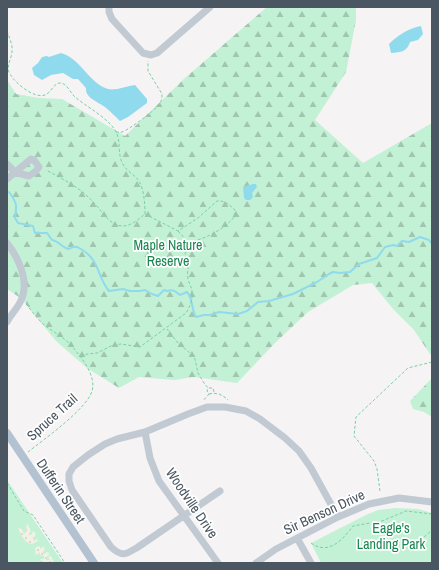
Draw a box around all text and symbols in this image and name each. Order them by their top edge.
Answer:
park label: Maple Nature Reserve [134,236,202,270]
street label: Spruce Trail [23,390,81,444]
street label: Dufferin Street [33,455,89,527]
street label: Woodville Drive [162,464,222,542]
street label: Sir Benson Drive [281,485,367,539]
park label: Eagle's Landing Park [357,519,425,553]

